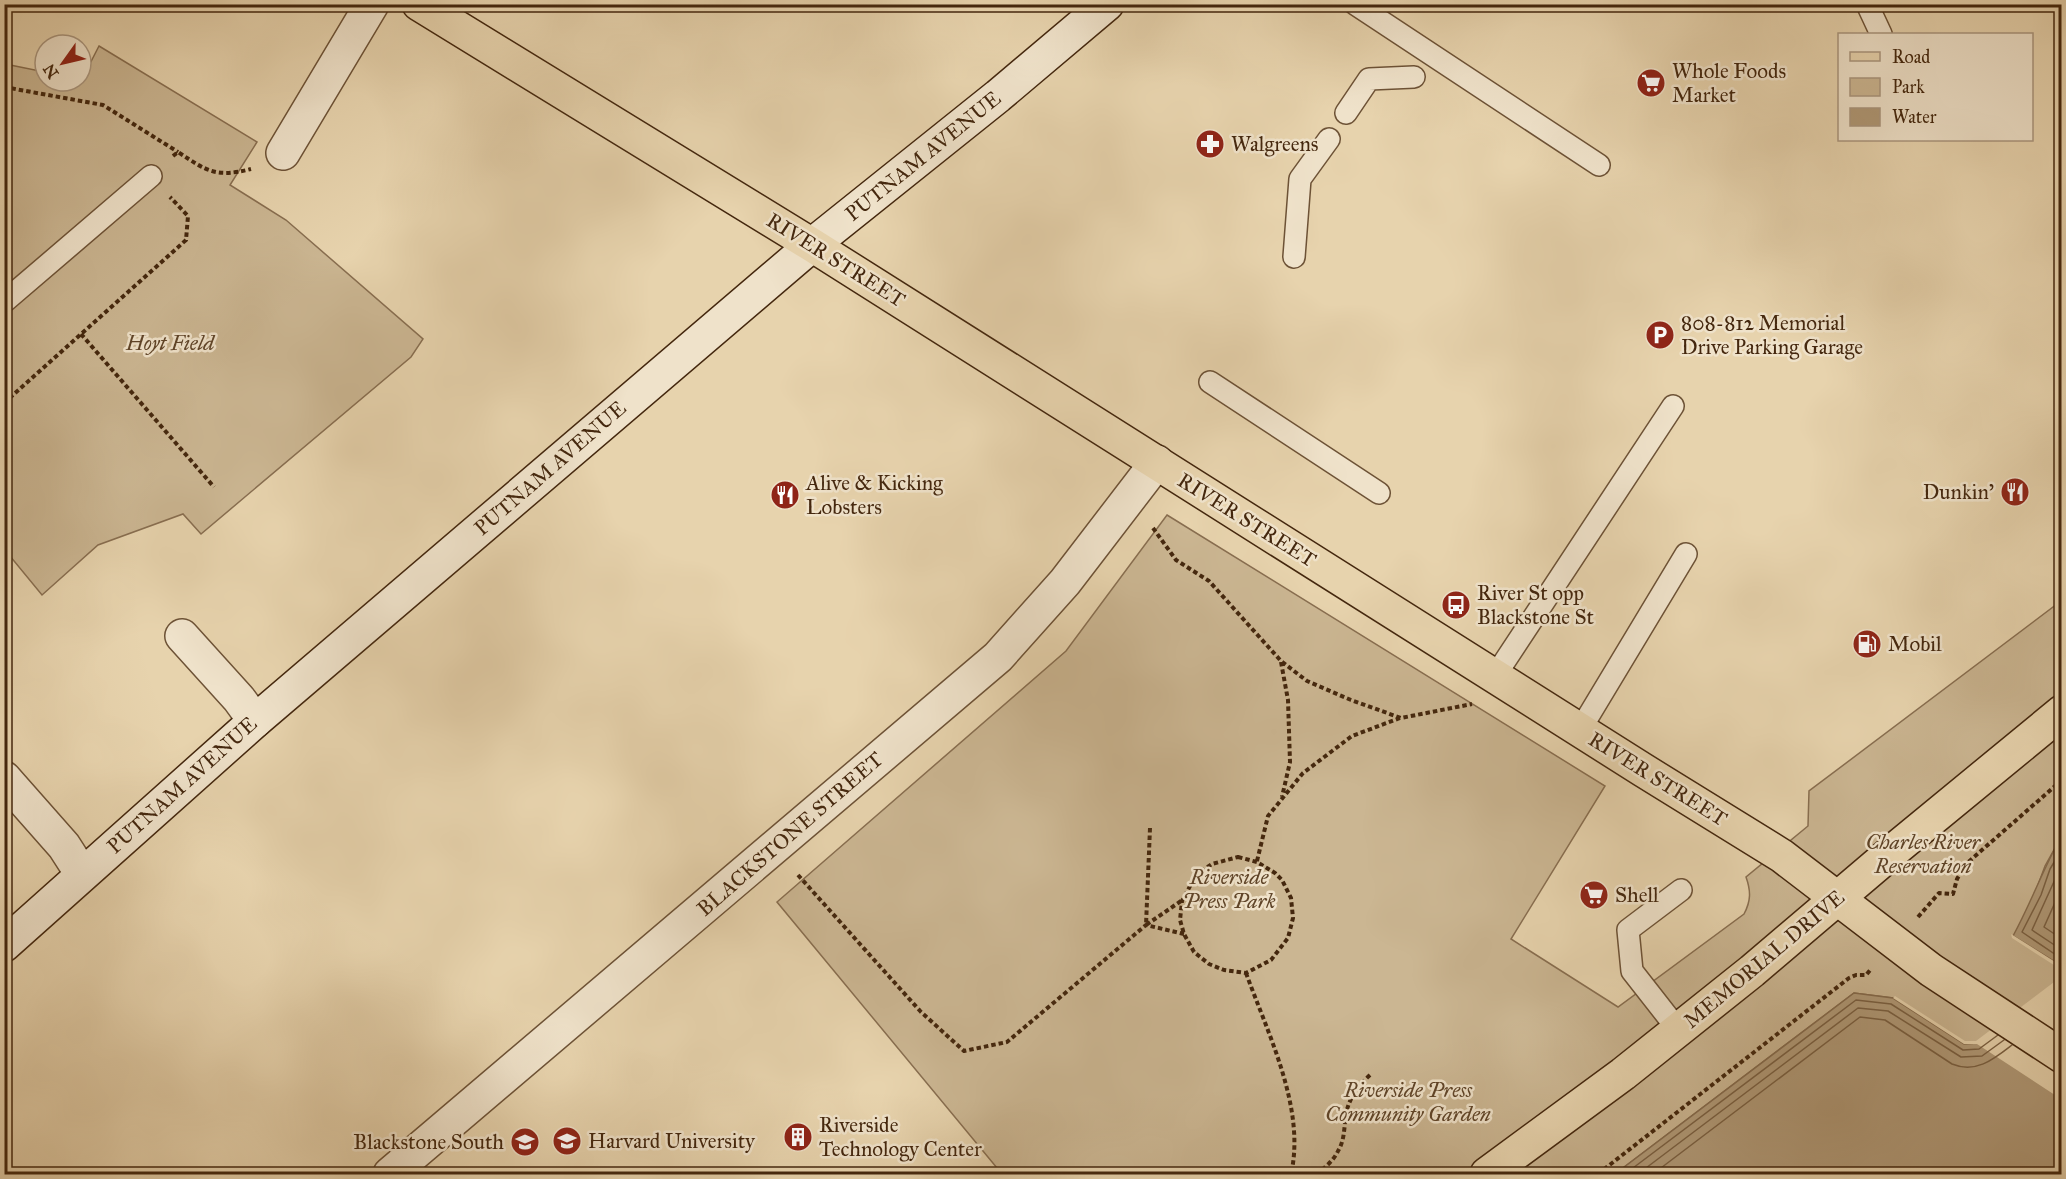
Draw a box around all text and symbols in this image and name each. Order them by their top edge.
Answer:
north arrow [33,33,93,93]
legend [1838,33,2033,141]
text: Road [1892,46,1930,68]
place label: Whole Foods Market [1672,58,1786,108]
text: N [39,60,63,82]
supermarket icon: Whole Foods Market [1635,67,1667,99]
text: Park [1892,76,1925,98]
street label: PUTNAM AVENUE [840,85,1006,227]
text: Water [1892,106,1937,128]
pharmacy icon: Walgreens [1194,128,1226,160]
place label: Walgreens [1231,131,1319,157]
street label: RIVER STREET [762,207,910,313]
place label: 808-812 Memorial Drive Parking Garage [1681,310,1863,360]
parking icon: 808-812 Memorial Drive Parking Garage [1644,319,1676,351]
park label: Hoyt Field [125,330,216,356]
street label: PUTNAM AVENUE [469,395,631,541]
street label: RIVER STREET [1173,467,1321,573]
place label: Alive & Kicking Lobsters [805,470,943,520]
restaurant icon: Dunkin' [1999,476,2031,508]
restaurant icon: Alive & Kicking Lobsters [769,479,801,511]
place label: Dunkin' [1923,479,1994,505]
place label: River St opp Blackstone St [1477,580,1595,630]
bus stop icon: River St opp Blackstone St [1440,589,1472,621]
fuel station icon: Mobil [1851,628,1883,660]
place label: Mobil [1888,631,1942,657]
street label: PUTNAM AVENUE [102,711,262,859]
street label: RIVER STREET [1584,726,1732,832]
street label: BLACKSTONE STREET [692,746,888,922]
park label: Charles River Reservation [1866,829,1982,879]
park label: Riverside Press Park [1183,864,1276,914]
supermarket icon: Shell [1578,879,1610,911]
place label: Shell [1615,882,1659,908]
street label: MEMORIAL DRIVE [1678,884,1850,1034]
park label: Riverside Press Community Garden [1325,1077,1491,1127]
place label: Riverside Technology Center [819,1112,982,1162]
building icon: Riverside Technology Center [782,1121,814,1153]
school or university icon: Harvard University [551,1125,583,1157]
school or university icon: Blackstone South [509,1126,541,1158]
place label: Harvard University [588,1128,756,1154]
place label: Blackstone South [353,1129,504,1155]

